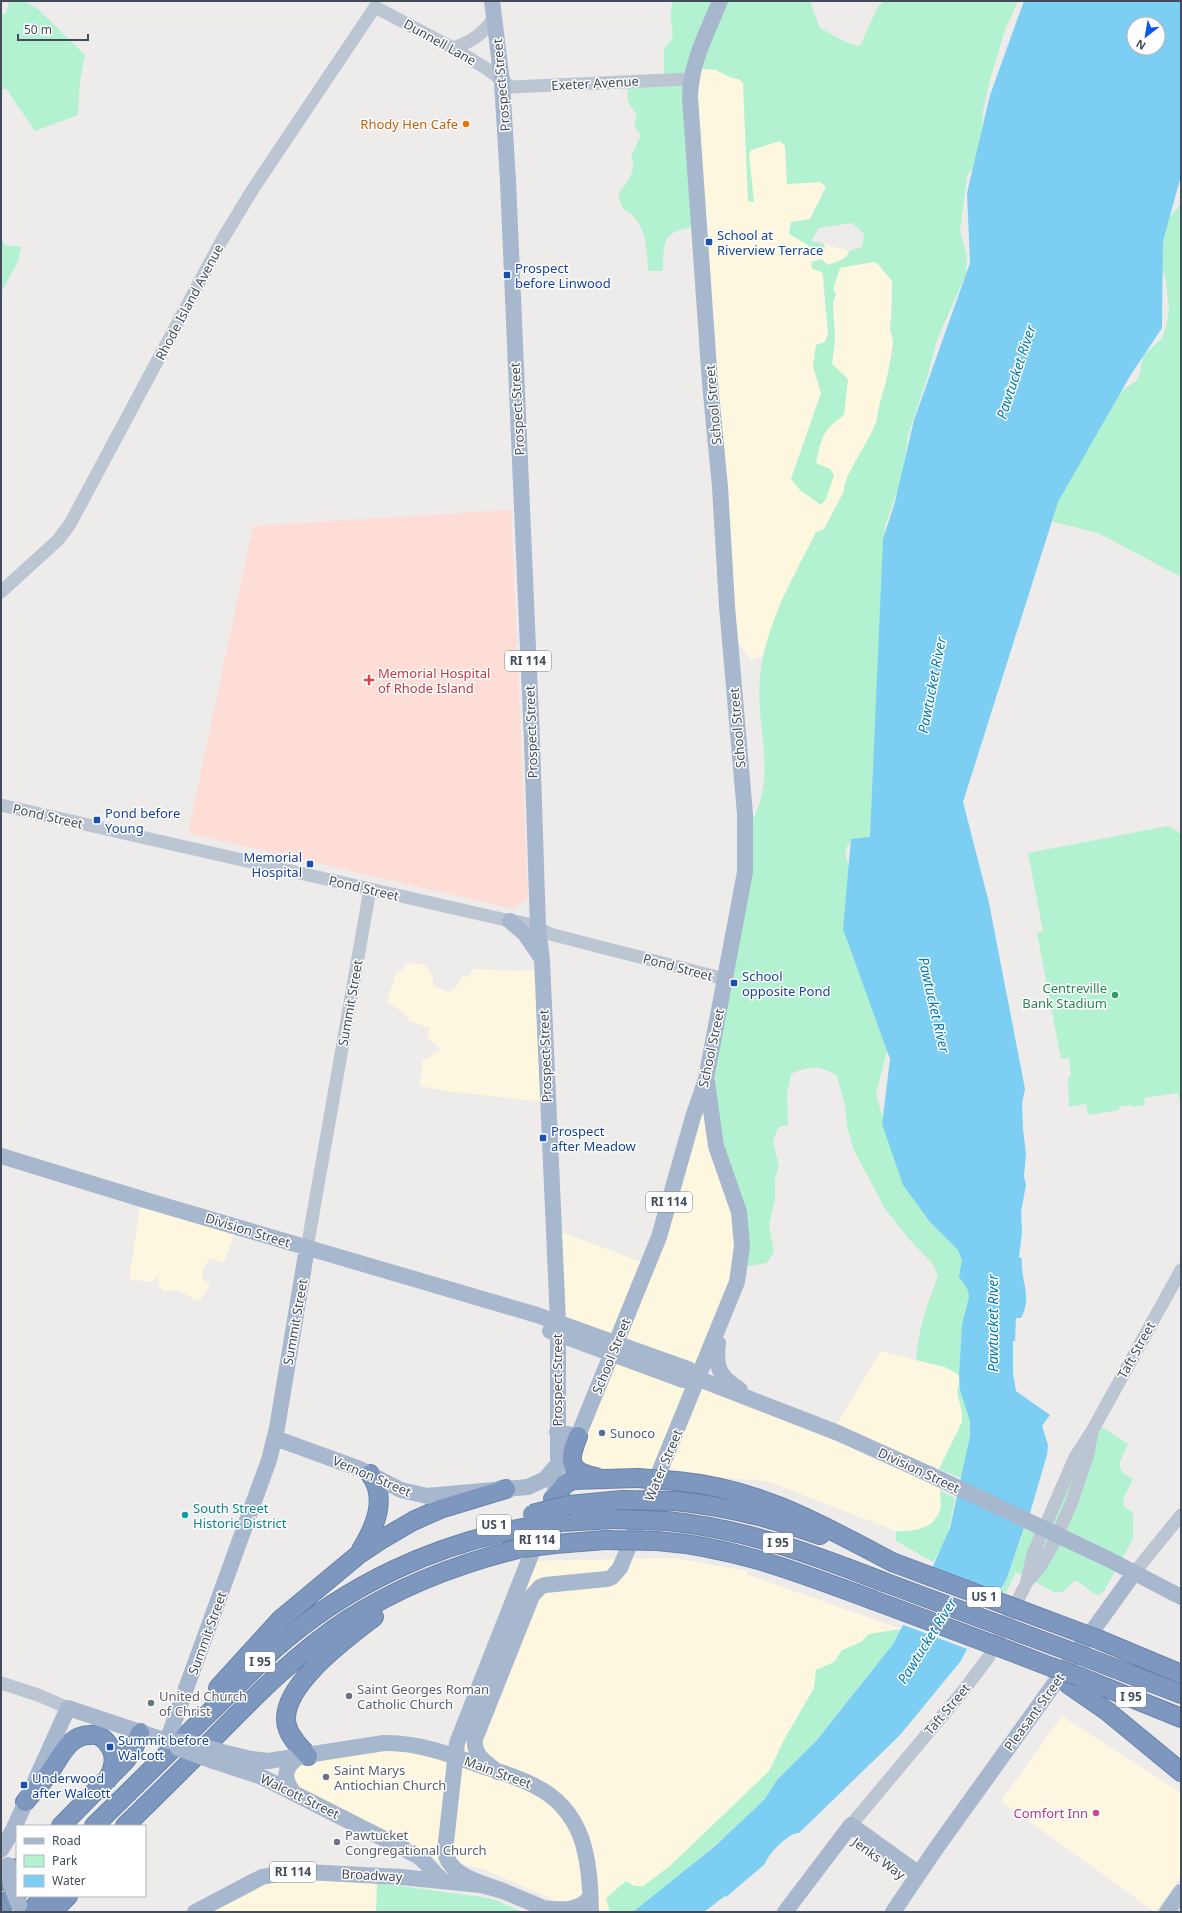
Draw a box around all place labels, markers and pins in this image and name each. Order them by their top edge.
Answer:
place label: Rhody Hen Cafe [360,115,458,133]
marker: Rhody Hen Cafe [461,119,471,129]
place label: School at Riverview Terrace [717,226,823,259]
marker: School at Riverview Terrace [704,237,714,247]
place label: Prospect before Linwood [515,259,611,292]
marker: Prospect before Linwood [502,270,512,280]
place label: Memorial Hospital of Rhode Island [378,664,490,697]
marker: Memorial Hospital of Rhode Island [363,674,375,686]
place label: Pond before Young [105,804,180,837]
marker: Pond before Young [92,815,102,825]
place label: Memorial Hospital [243,848,302,881]
marker: Memorial Hospital [305,859,315,869]
place label: School opposite Pond [742,967,830,1000]
marker: School opposite Pond [729,978,739,988]
place label: Centreville Bank Stadium [1022,979,1107,1012]
marker: Centreville Bank Stadium [1110,990,1120,1000]
place label: Prospect after Meadow [551,1122,637,1155]
marker: Prospect after Meadow [538,1133,548,1143]
place label: Sunoco [610,1424,655,1442]
marker: Sunoco [597,1428,607,1438]
place label: South Street Historic District [193,1499,287,1532]
marker: South Street Historic District [180,1510,190,1520]
place label: Saint Georges Roman Catholic Church [357,1680,489,1713]
place label: United Church of Christ [159,1687,247,1720]
marker: Saint Georges Roman Catholic Church [344,1691,354,1701]
marker: United Church of Christ [146,1698,156,1708]
place label: Summit before Walcott [118,1731,209,1764]
marker: Summit before Walcott [105,1742,115,1752]
place label: Saint Marys Antiochian Church [334,1761,446,1794]
place label: Underwood after Walcott [32,1769,111,1802]
marker: Saint Marys Antiochian Church [321,1772,331,1782]
marker: Underwood after Walcott [19,1780,29,1790]
place label: Comfort Inn [1014,1804,1088,1822]
marker: Comfort Inn [1091,1808,1101,1818]
place label: Pawtucket Congregational Church [345,1826,486,1859]
marker: Pawtucket Congregational Church [332,1837,342,1847]

